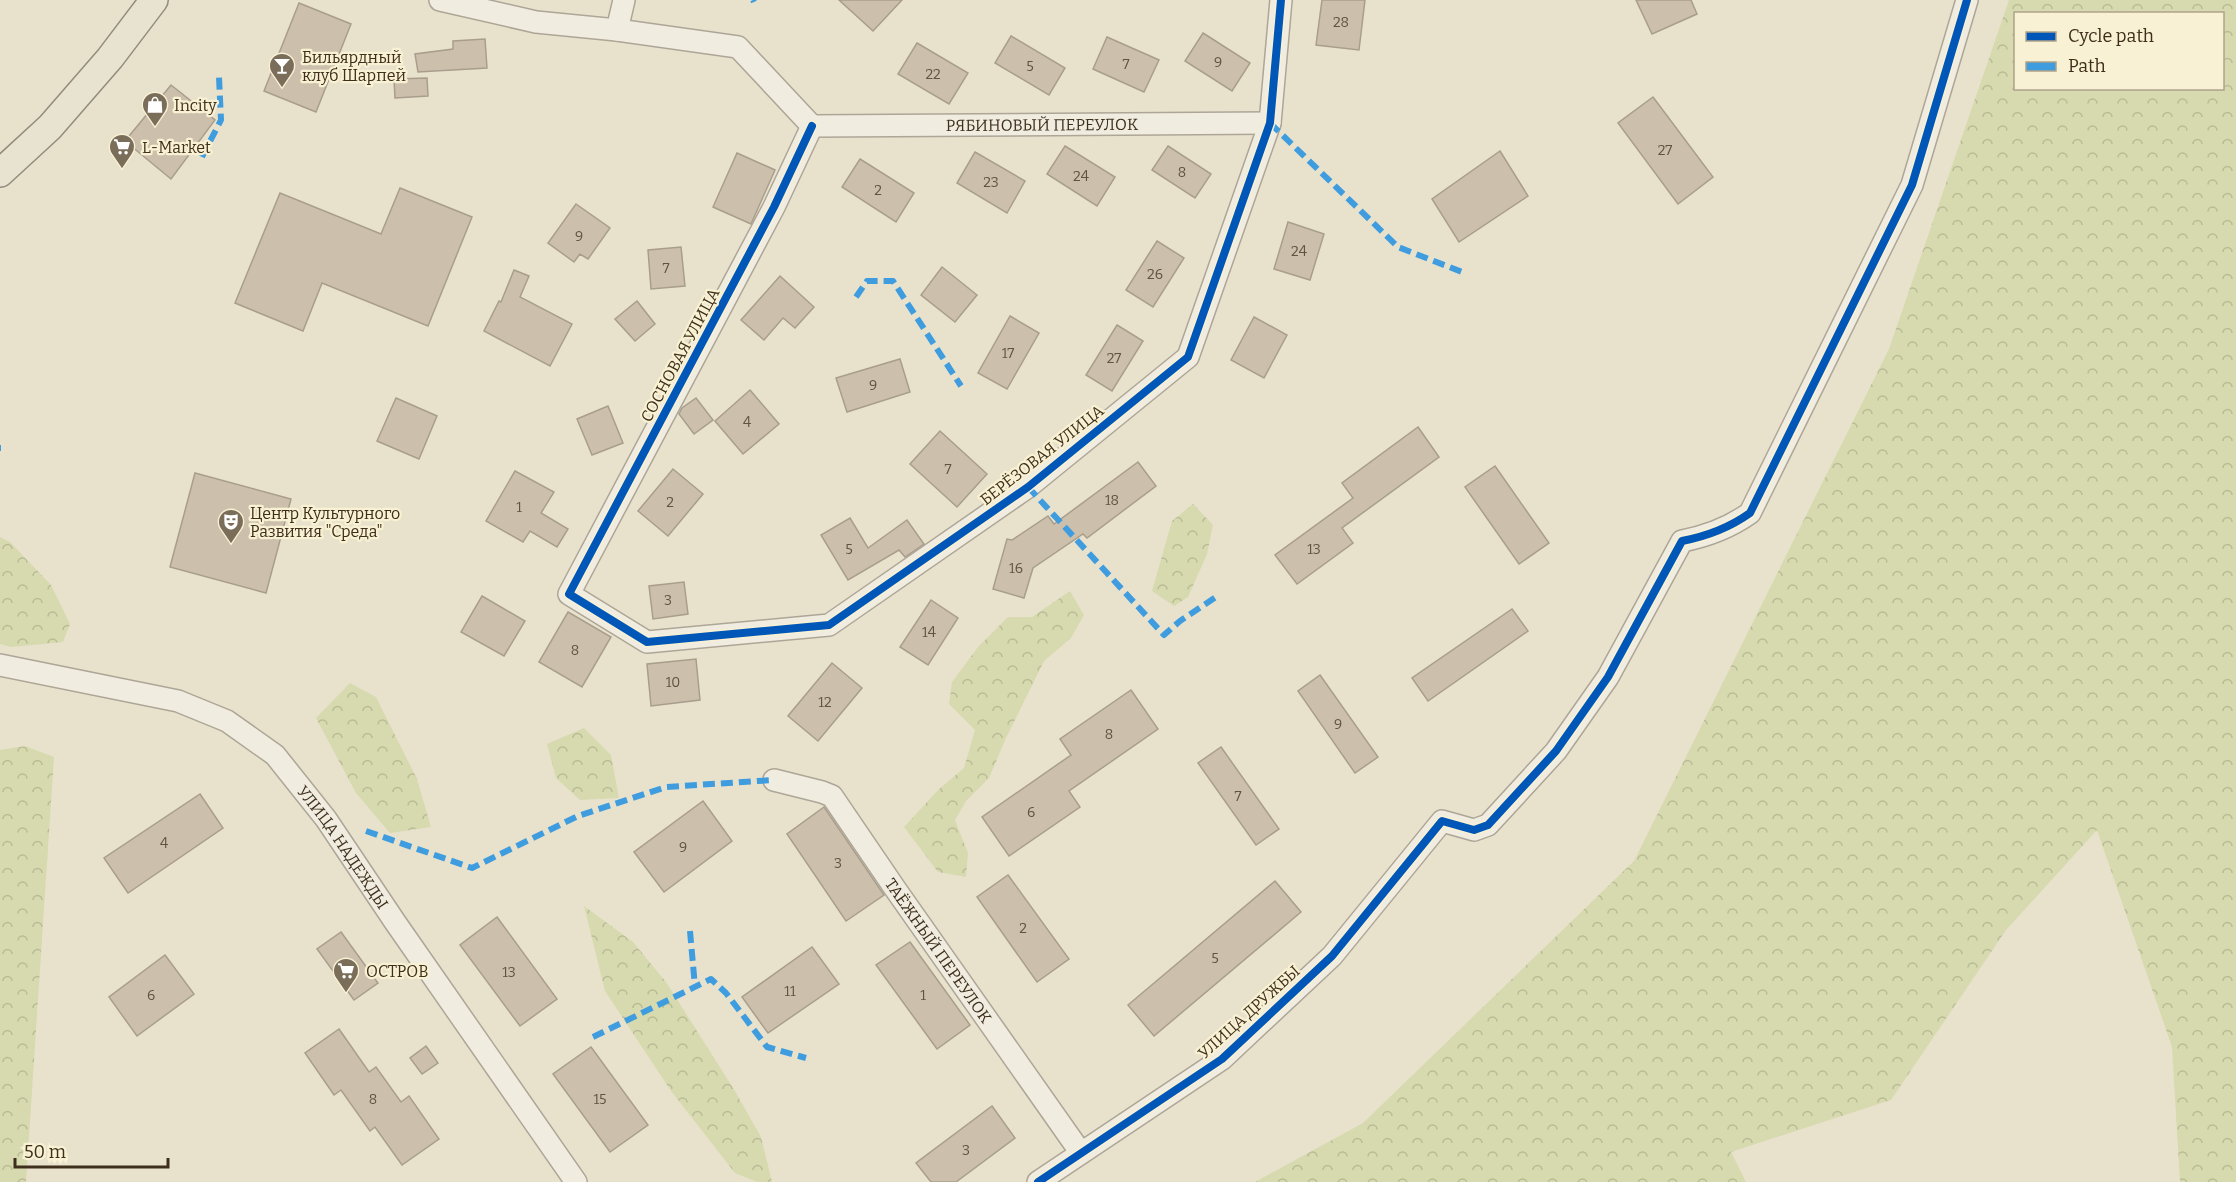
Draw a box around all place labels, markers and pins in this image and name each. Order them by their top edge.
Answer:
place label: Бильярдный клуб Шарпей [302,48,406,85]
bar icon: Бильярдный клуб Шарпей [267,51,297,89]
shop icon: Incity [140,90,170,128]
place label: Incity [174,96,217,115]
supermarket icon: L-Market [107,132,137,170]
place label: L-Market [142,138,211,157]
place label: Центр Культурного Развития "Среда" [250,504,400,541]
theatre icon: Центр Культурного Развития "Среда" [216,507,246,545]
supermarket icon: ОСТРОВ [331,956,361,994]
place label: ОСТРОВ [366,962,428,981]

